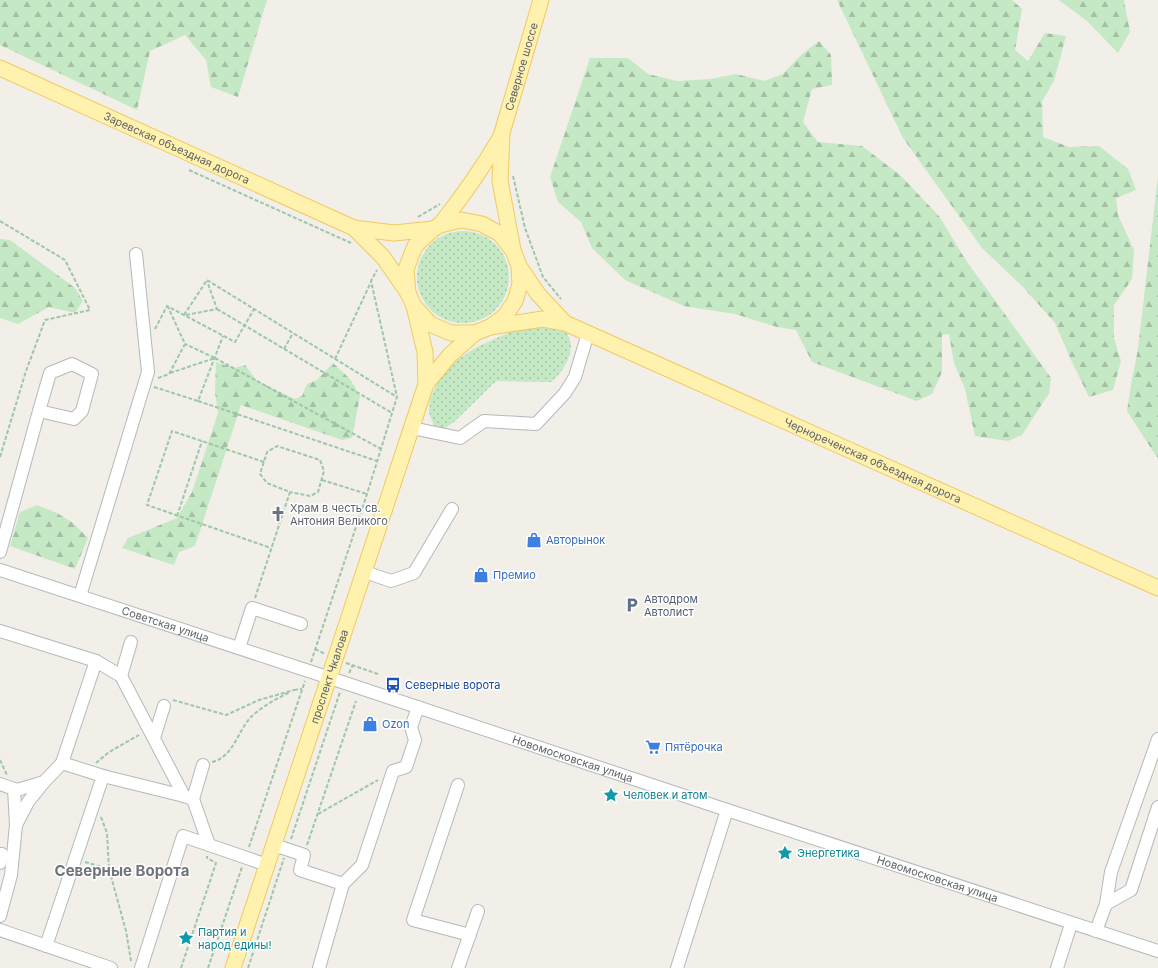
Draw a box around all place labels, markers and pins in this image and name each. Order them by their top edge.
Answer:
place label: Храм в честь св. Антония Великого [290,501,388,528]
church icon: Храм в честь св. Антония Великого [269,505,287,523]
shop icon: Авторынок [525,531,543,549]
place label: Авторынок [546,533,605,547]
shop icon: Премио [472,566,490,584]
place label: Премио [493,568,536,582]
place label: Автодром Автолист [644,592,698,619]
parking icon: Автодром Автолист [623,596,641,614]
bus stop icon: Северные ворота [384,676,402,694]
place label: Северные ворота [405,678,500,692]
shop icon: Ozon [361,715,379,733]
place label: Ozon [382,717,409,731]
supermarket icon: Пятёрочка [644,738,662,756]
place label: Пятёрочка [665,740,723,754]
place icon: Человек и атом [602,786,620,804]
place label: Человек и атом [623,788,708,802]
place icon: Энергетика [776,844,794,862]
place label: Энергетика [797,846,860,860]
place label: Партия и народ едины! [198,925,272,952]
place icon: Партия и народ едины! [177,929,195,947]

